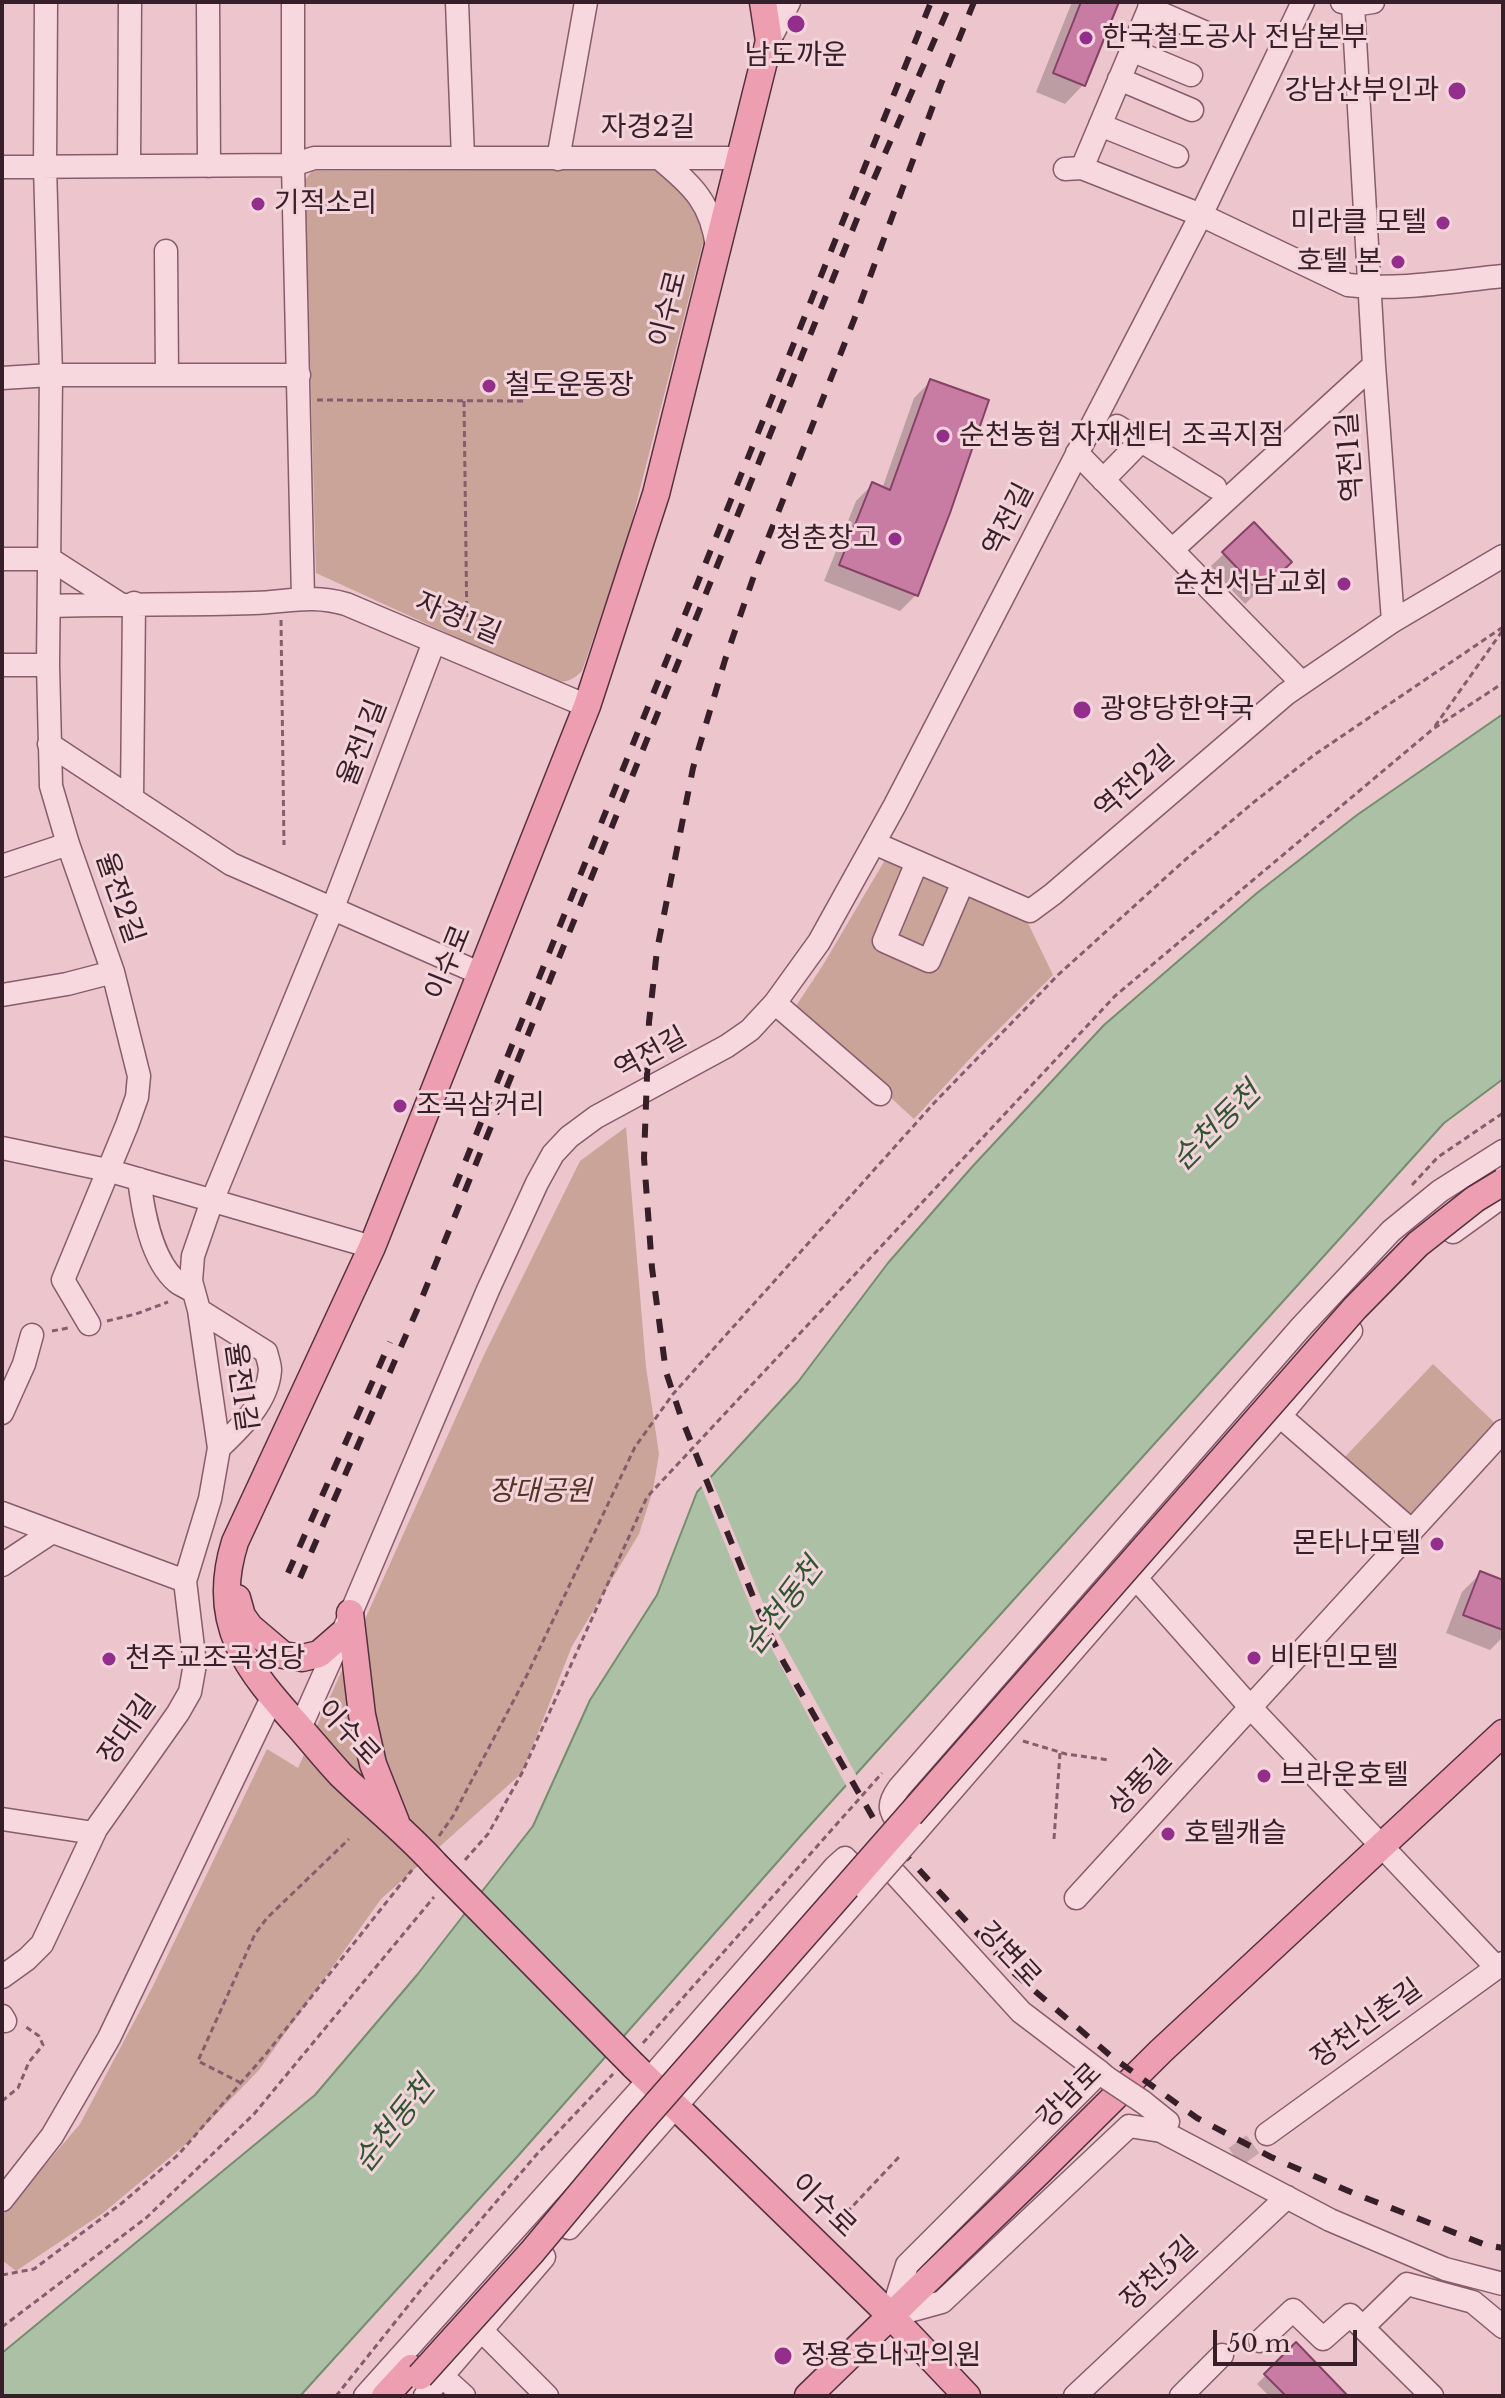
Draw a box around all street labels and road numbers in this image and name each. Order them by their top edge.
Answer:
street label: 자경2길 [601,111,695,145]
street label: 이수로 [643,267,695,351]
street label: 역전1길 [1331,411,1371,503]
street label: 역전길 [976,478,1042,562]
street label: 자경1길 [410,586,506,652]
street label: 율전1길 [331,695,395,791]
street label: 역전2길 [1088,739,1182,827]
street label: 율전2길 [88,848,150,948]
street label: 이수로 [419,921,479,1005]
street label: 역전길 [609,1021,693,1087]
street label: 율전1길 [217,1340,263,1434]
street label: 장대길 [92,1689,164,1771]
street label: 이수로 [309,1693,387,1773]
street label: 상풍길 [1102,1743,1180,1823]
street label: 강변로 [970,1915,1048,1995]
street label: 장천신촌길 [1305,1973,1429,2075]
street label: 강남로 [1031,2057,1109,2135]
street label: 이수로 [784,2167,862,2245]
street label: 장천5길 [1114,2230,1206,2318]

